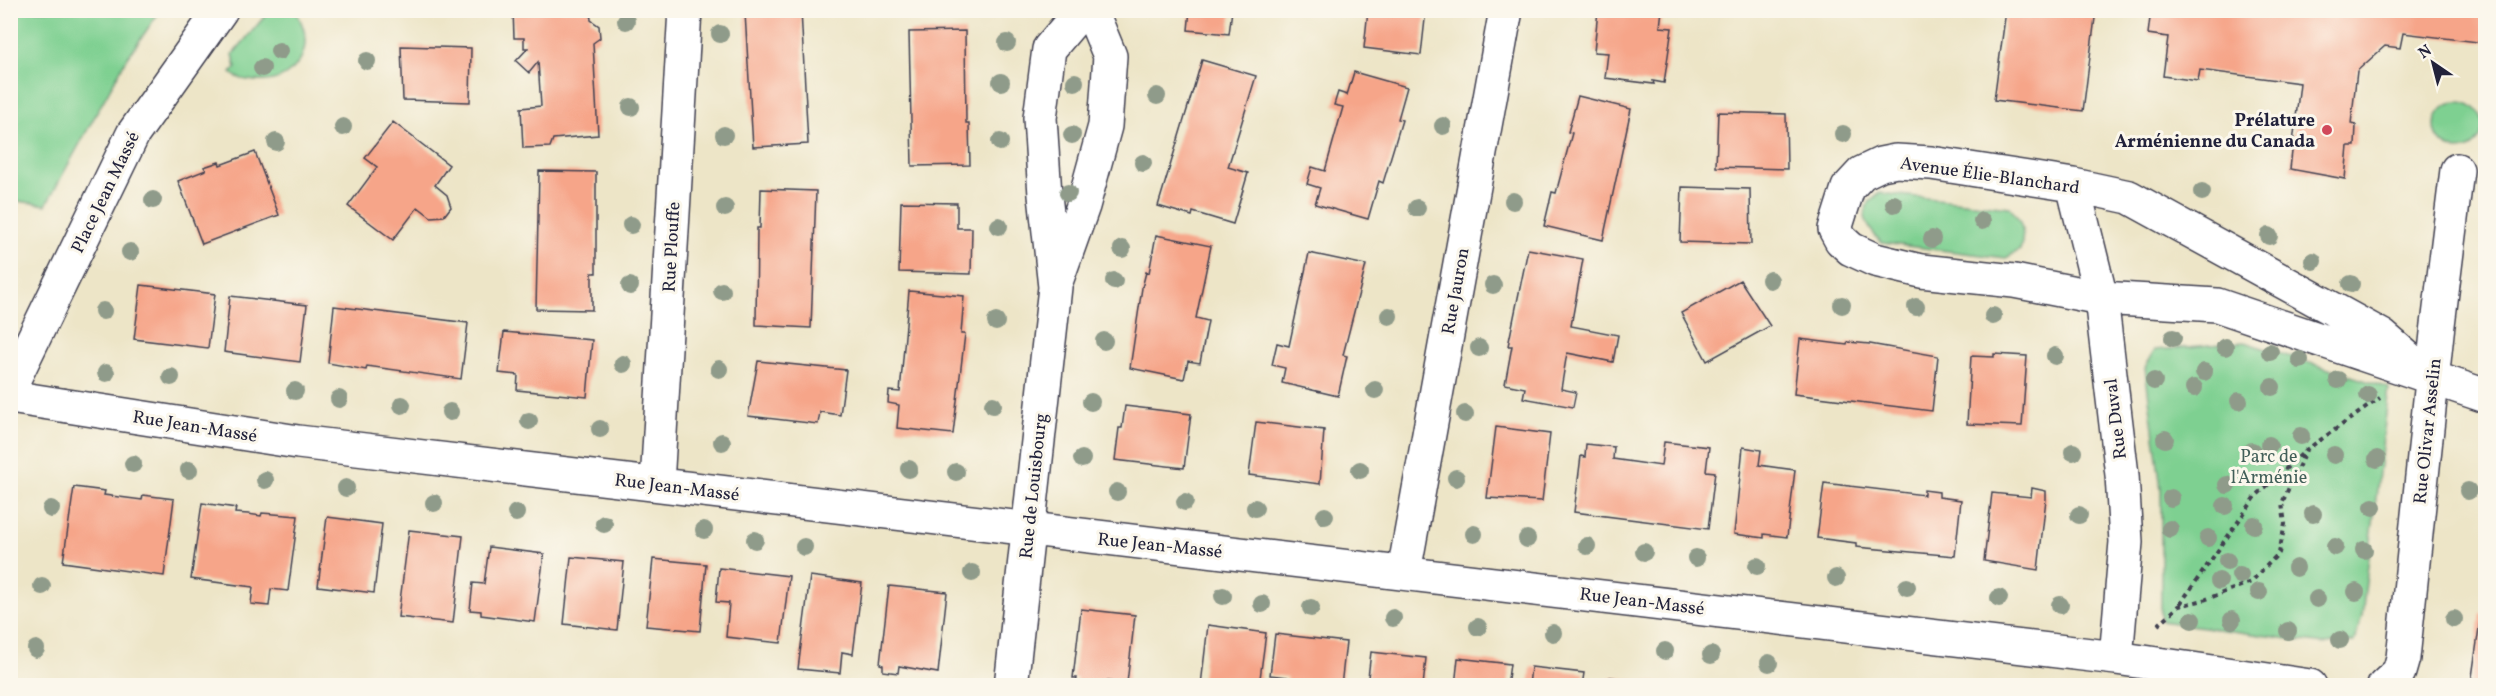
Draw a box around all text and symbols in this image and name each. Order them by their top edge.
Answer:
north arrow [2403,33,2463,93]
text: N [2414,40,2437,65]
place label: Prélature Arménienne du Canada [2115,109,2315,155]
marker: Prélature Arménienne du Canada [2320,123,2334,137]
street label: Place Jean Massé [66,128,147,258]
street label: Avenue Élie-Blanchard [1898,152,2081,201]
street label: Rue Plouffe [658,201,687,293]
street label: Rue Jauron [1437,246,1476,337]
street label: Rue Olivar Asselin [2408,357,2449,505]
street label: Rue Duval [2099,377,2134,461]
street label: Rue Jean-Massé [131,405,259,450]
street label: Rue de Louisbourg [1014,412,1055,560]
park label: Parc de l'Arménie [2231,445,2307,491]
street label: Rue Jean-Massé [613,468,741,509]
street label: Rue Jean-Massé [1096,527,1224,565]
street label: Rue Jean-Massé [1578,582,1706,623]

